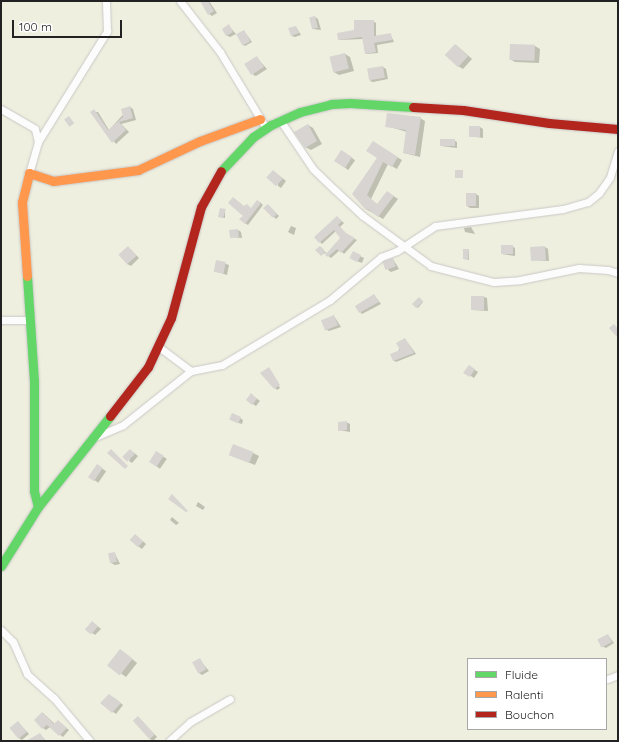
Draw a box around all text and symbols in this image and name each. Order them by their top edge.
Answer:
scale bar [14,12,124,38]
text: 100 m [19,19,52,34]
legend [467,658,607,730]
text: Fluide [505,667,538,682]
text: Ralenti [505,687,543,702]
text: Bouchon [505,707,554,722]

